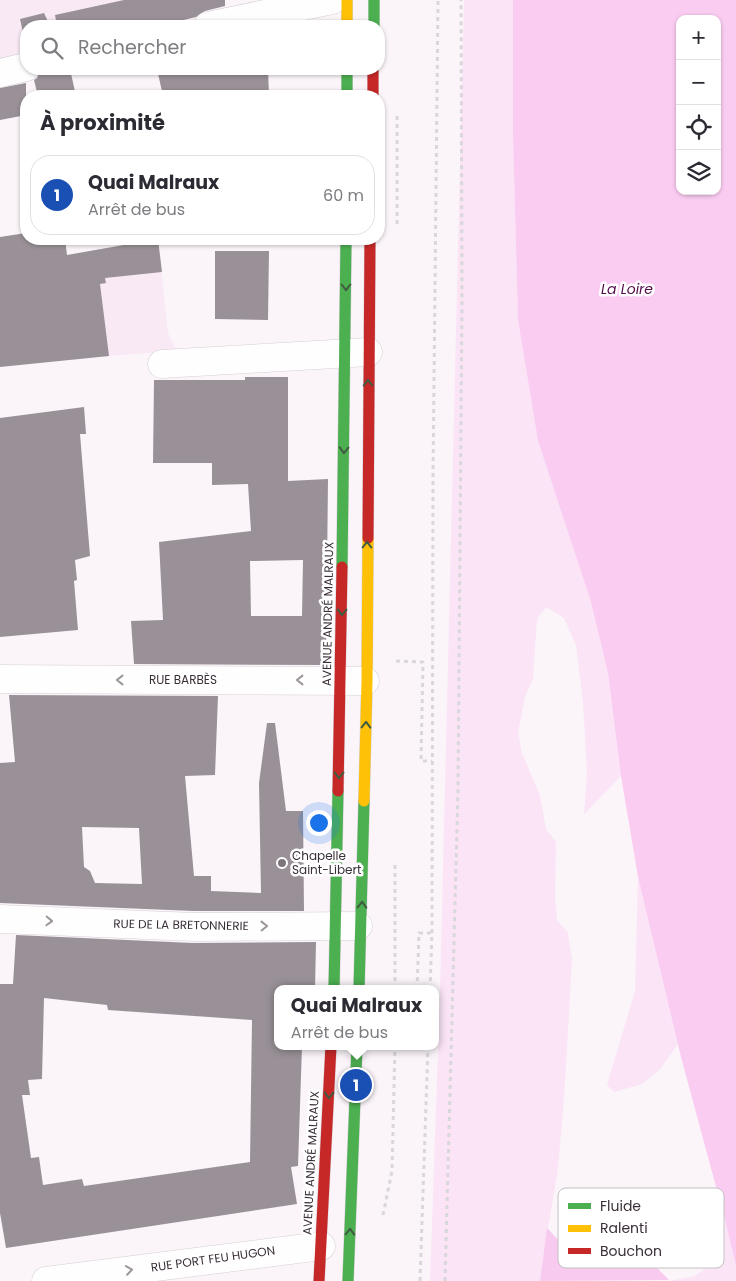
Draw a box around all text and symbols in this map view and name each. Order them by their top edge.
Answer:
map controls [676,15,721,195]
button: + [676,15,721,60]
search box [20,20,385,75]
icon: search [38,34,66,62]
text: Rechercher [78,34,186,61]
button: − [676,60,721,105]
button: locate [676,105,721,150]
text: À proximité [40,108,165,137]
button: layers [676,150,721,195]
text: Quai Malraux [88,169,219,196]
text: 1 [54,184,60,207]
text: 60 m [323,184,364,207]
text: Arrêt de bus [88,198,185,221]
water label: La Loire [601,279,653,299]
one-way arrow [341,284,351,292]
one-way arrow [363,378,373,386]
one-way arrow [339,446,349,454]
one-way arrow [362,541,372,548]
street label: AVENUE ANDRÉ MALRAUX [318,542,337,686]
one-way arrow [337,609,347,617]
street label: RUE BARBÈS [149,671,217,688]
one-way arrow [116,675,124,685]
one-way arrow [296,675,304,685]
one-way arrow [361,721,371,728]
one-way arrow [334,772,344,779]
your location [306,810,332,836]
place label: Chapelle Saint-Libert [292,847,361,878]
marker: Chapelle Saint-Libert [276,857,288,869]
one-way arrow [357,901,367,908]
street label: RUE DE LA BRETONNERIE [113,915,249,934]
one-way arrow [45,916,53,927]
one-way arrow [260,921,268,931]
popup [274,985,439,1050]
text: Quai Malraux [291,992,422,1019]
text: Arrêt de bus [291,1021,388,1044]
pin: 1 [340,1066,372,1104]
street label: AVENUE ANDRÉ MALRAUX [298,1090,323,1236]
one-way arrow [323,1091,334,1099]
legend [558,1188,724,1268]
text: Fluide [600,1196,641,1216]
text: Ralenti [600,1218,648,1238]
one-way arrow [344,1228,355,1236]
street label: RUE PORT FEU HUGON [150,1241,276,1276]
text: Bouchon [600,1241,662,1261]
one-way arrow [126,1265,134,1276]

